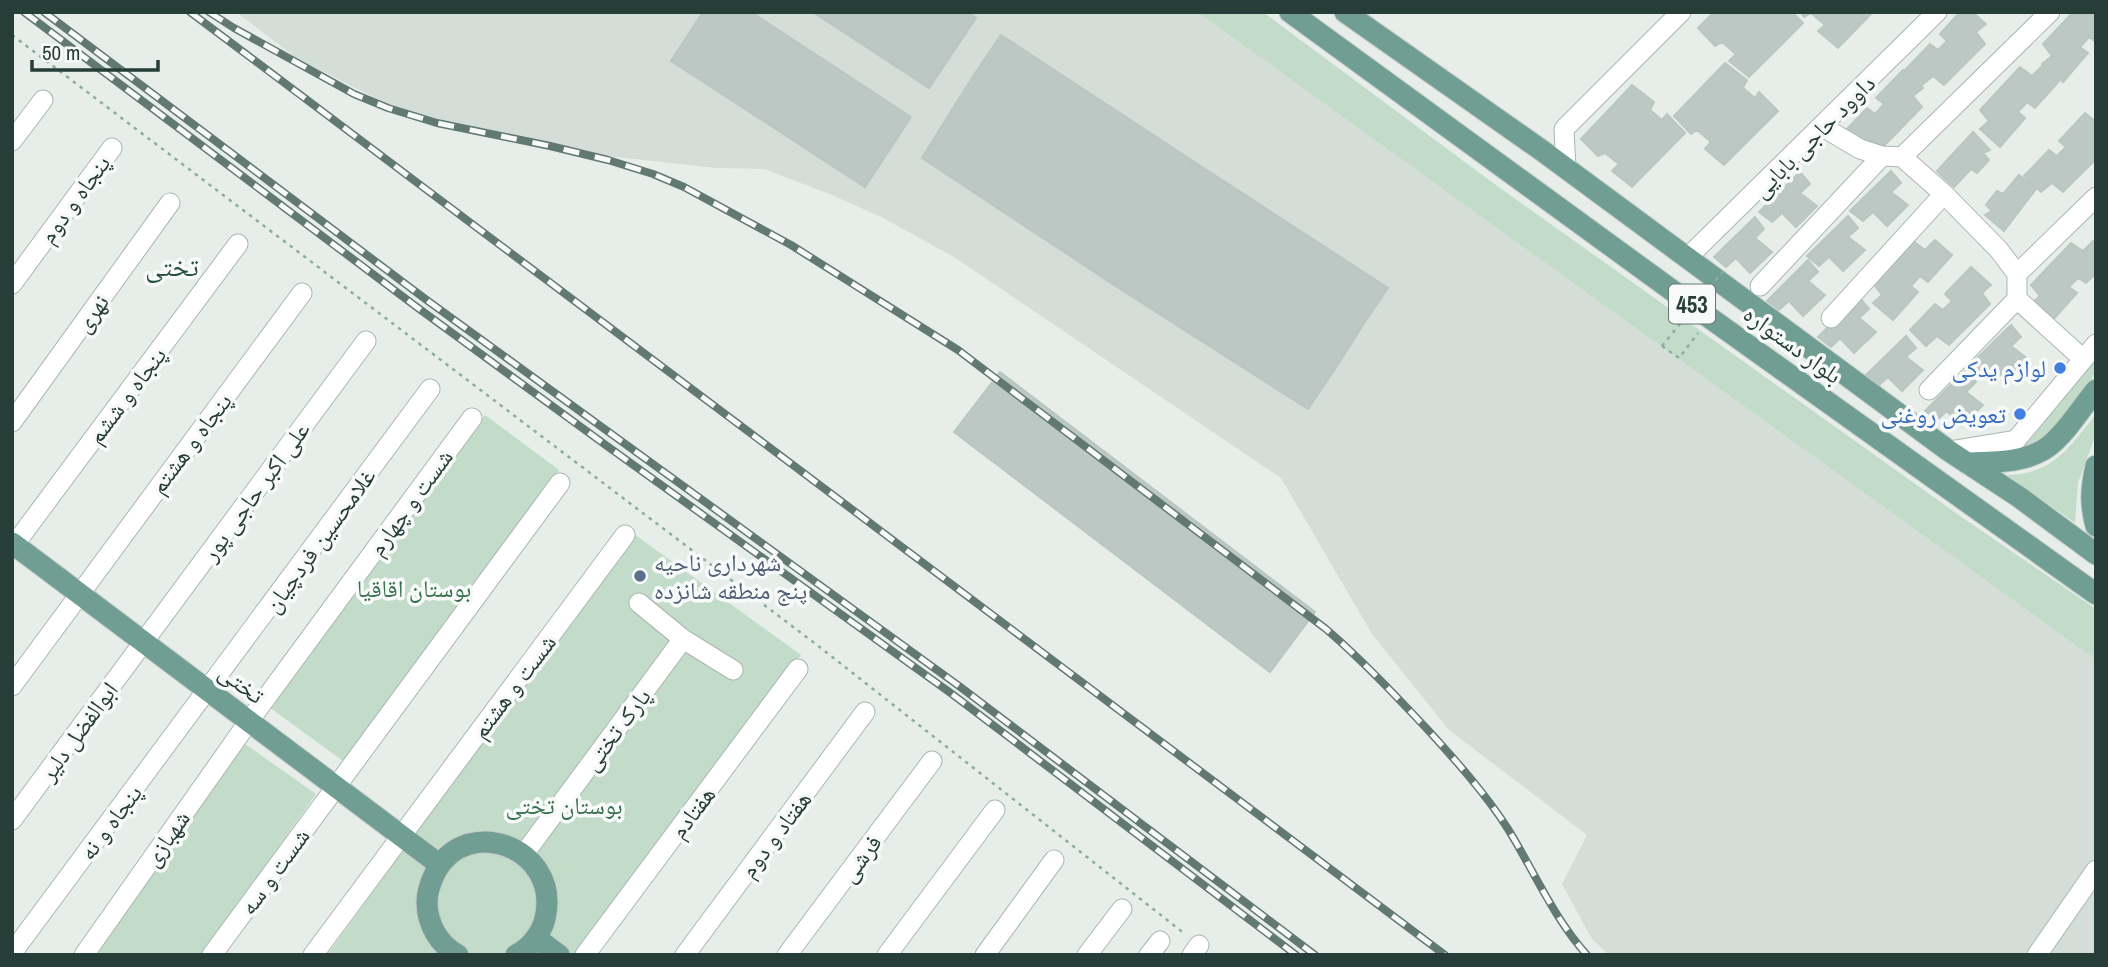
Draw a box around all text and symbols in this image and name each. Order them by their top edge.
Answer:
scale bar [32,28,158,72]
text: 50 m [42,38,80,67]
street label: داوود حاجی بابایی [1744,67,1882,205]
street label: پنجاه و دوم [31,148,118,250]
district label: تختی [145,249,199,284]
road number: 453 [1669,284,1715,324]
street label: نهری [66,287,116,339]
street label: بلوار دستواره [1737,297,1849,391]
street label: پنجاه و ششم [79,340,174,451]
place label: لوازم یدکی [1951,352,2046,385]
marker: لوازم یدکی [2052,360,2068,376]
street label: پنجاه و هشتم [142,386,239,501]
place label: تعویض روغنی [1880,398,2006,430]
marker: تعویض روغنی [2012,406,2028,422]
street label: علی اکبر حاجی پور [193,415,316,568]
street label: شست و چهارم [360,442,460,563]
street label: غلامحسین فردچیان [256,461,382,619]
place label: شهرداری ناحیه پنج منطقه شانزده [654,546,807,606]
marker: شهرداری ناحیه پنج منطقه شانزده [632,568,648,584]
park label: بوستان اقاقیا [357,572,471,604]
street label: شست و هشتم [463,627,564,745]
street label: تختی [213,655,271,711]
street label: ابوالفضل دلیر [31,675,125,788]
street label: پارک تختی [574,681,658,777]
street label: پنجاه و نه [71,778,149,866]
street label: هفتادم [662,779,723,845]
street label: هفتاد و دوم [732,784,819,885]
park label: بوستان تختی [505,789,623,821]
street label: شهبازی [135,803,197,873]
street label: شست و سه [232,821,316,921]
street label: فرشی [832,828,888,888]

